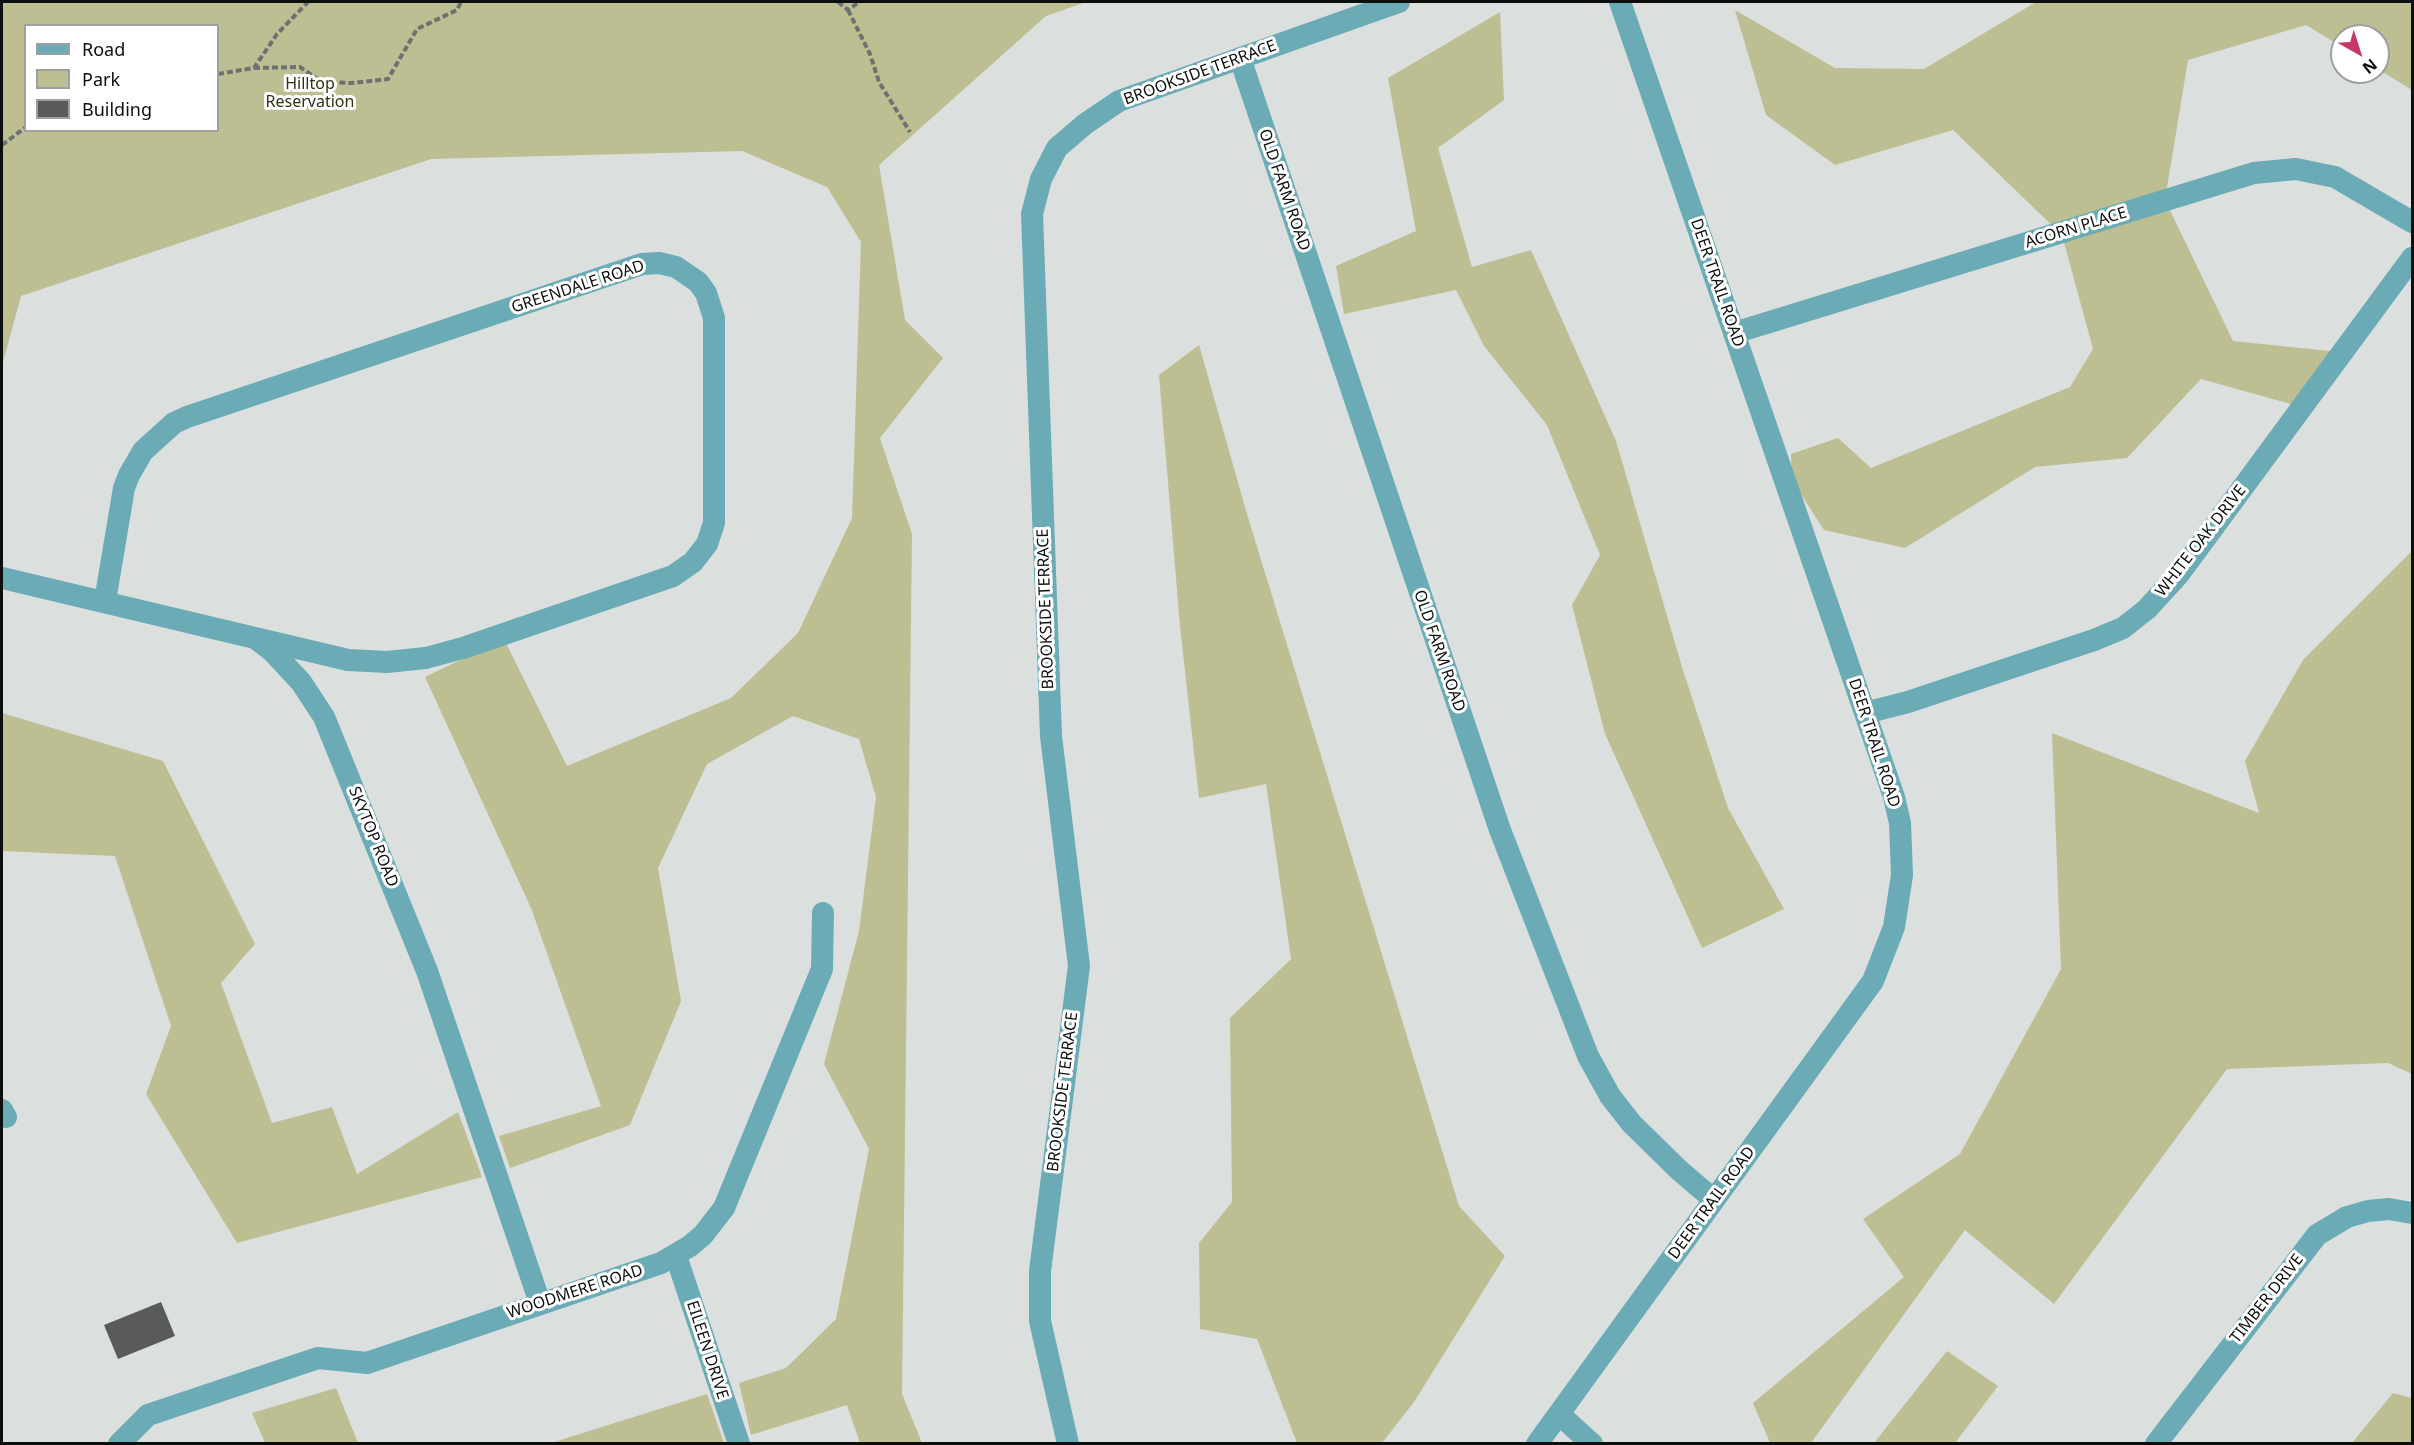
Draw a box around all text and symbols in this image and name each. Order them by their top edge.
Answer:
legend [24,24,219,132]
north arrow [2330,24,2390,84]
street label: BROOKSIDE TERRACE [1121,36,1279,110]
text: Road [82,37,125,61]
text: N [2358,54,2382,79]
text: Park [82,67,120,91]
park label: Hilltop Reservation [266,74,354,112]
text: Building [82,97,152,121]
street label: OLD FARM ROAD [1254,127,1314,253]
street label: ACORN PLACE [2023,203,2129,253]
street label: DEER TRAIL ROAD [1686,216,1748,350]
street label: GREENDALE ROAD [509,256,647,318]
street label: WHITE OAK DRIVE [2152,481,2250,601]
street label: BROOKSIDE TERRACE [1034,528,1058,690]
street label: OLD FARM ROAD [1409,588,1469,714]
street label: DEER TRAIL ROAD [1844,676,1904,810]
street label: SKYTOP ROAD [344,784,402,890]
street label: BROOKSIDE TERRACE [1044,1011,1082,1173]
street label: DEER TRAIL ROAD [1665,1143,1759,1263]
street label: TIMBER DRIVE [2226,1251,2308,1347]
street label: WOODMERE ROAD [505,1261,645,1323]
street label: EILEEN DRIVE [682,1298,732,1402]

